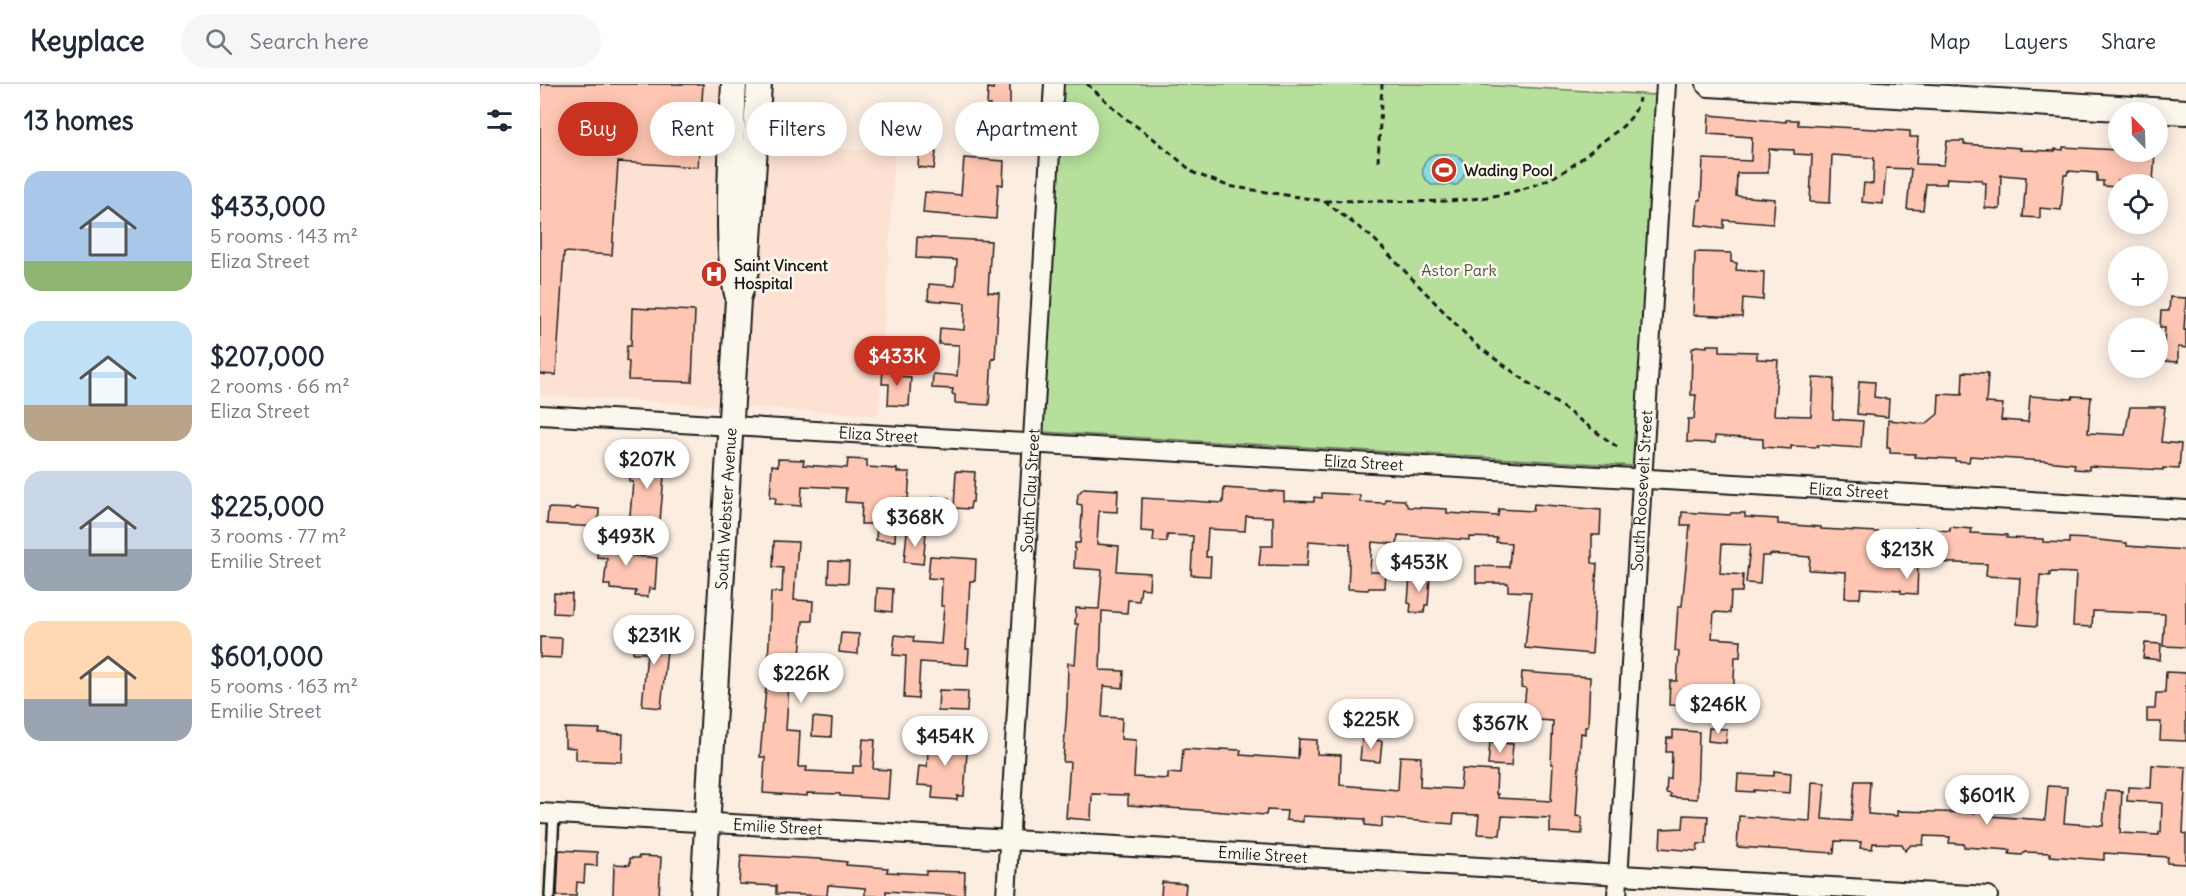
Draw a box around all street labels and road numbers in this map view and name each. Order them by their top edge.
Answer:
street label: South Roosevelt Street [1627,409,1656,572]
street label: Eliza Street [838,422,919,447]
street label: South Webster Avenue [711,427,740,590]
street label: South Clay Street [1016,427,1044,553]
street label: Eliza Street [1323,450,1405,475]
street label: Eliza Street [1808,478,1890,503]
street label: Emilie Street [732,814,823,839]
street label: Emilie Street [1218,842,1309,867]

